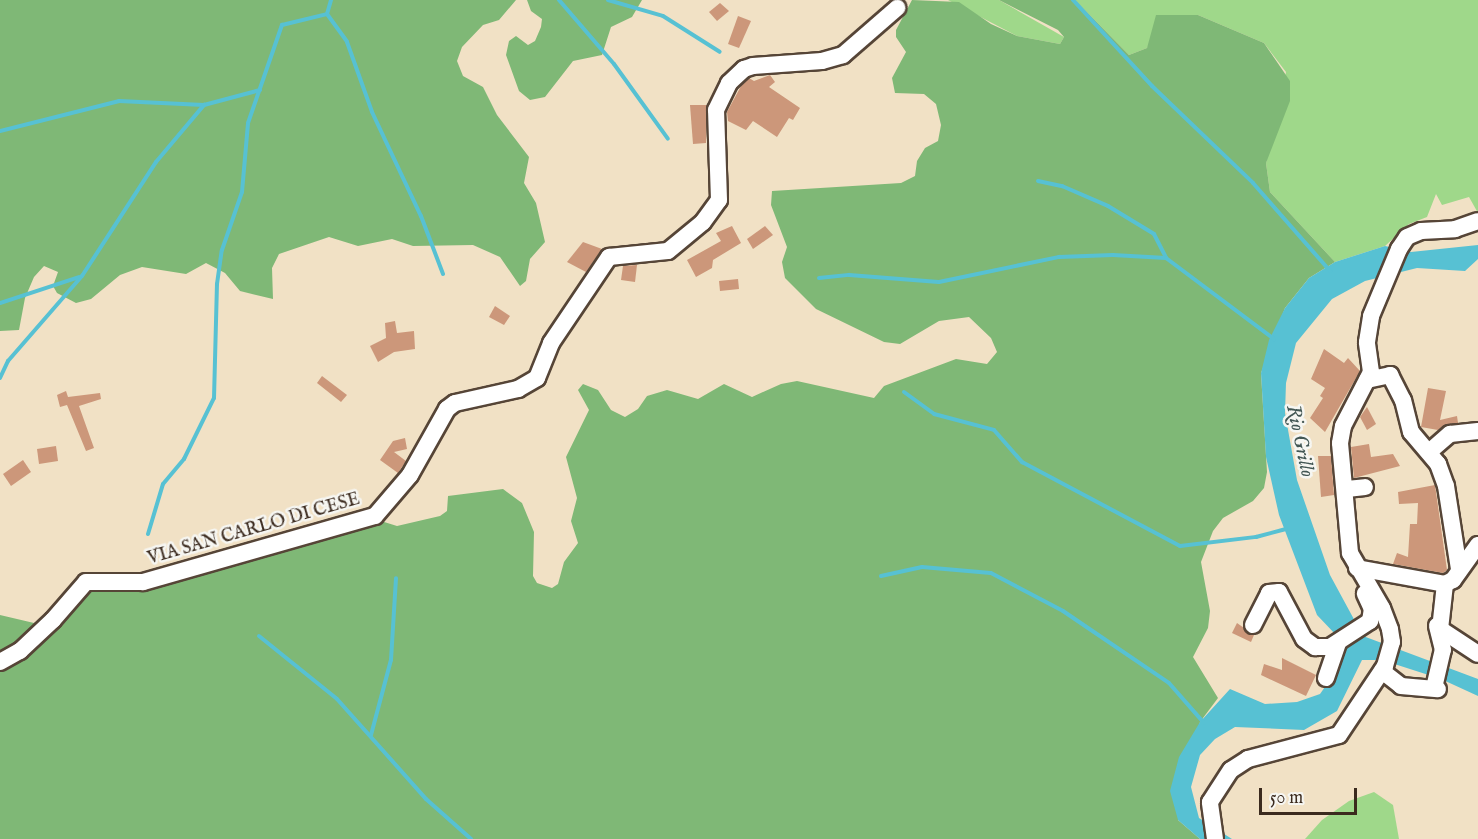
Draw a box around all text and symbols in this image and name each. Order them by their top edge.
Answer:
water label: Rio Grillo [1281,403,1319,479]
street label: VIA SAN CARLO DI CESE [145,489,363,571]
scale bar [1262,776,1360,814]
text: 50 m [1270,787,1303,810]

